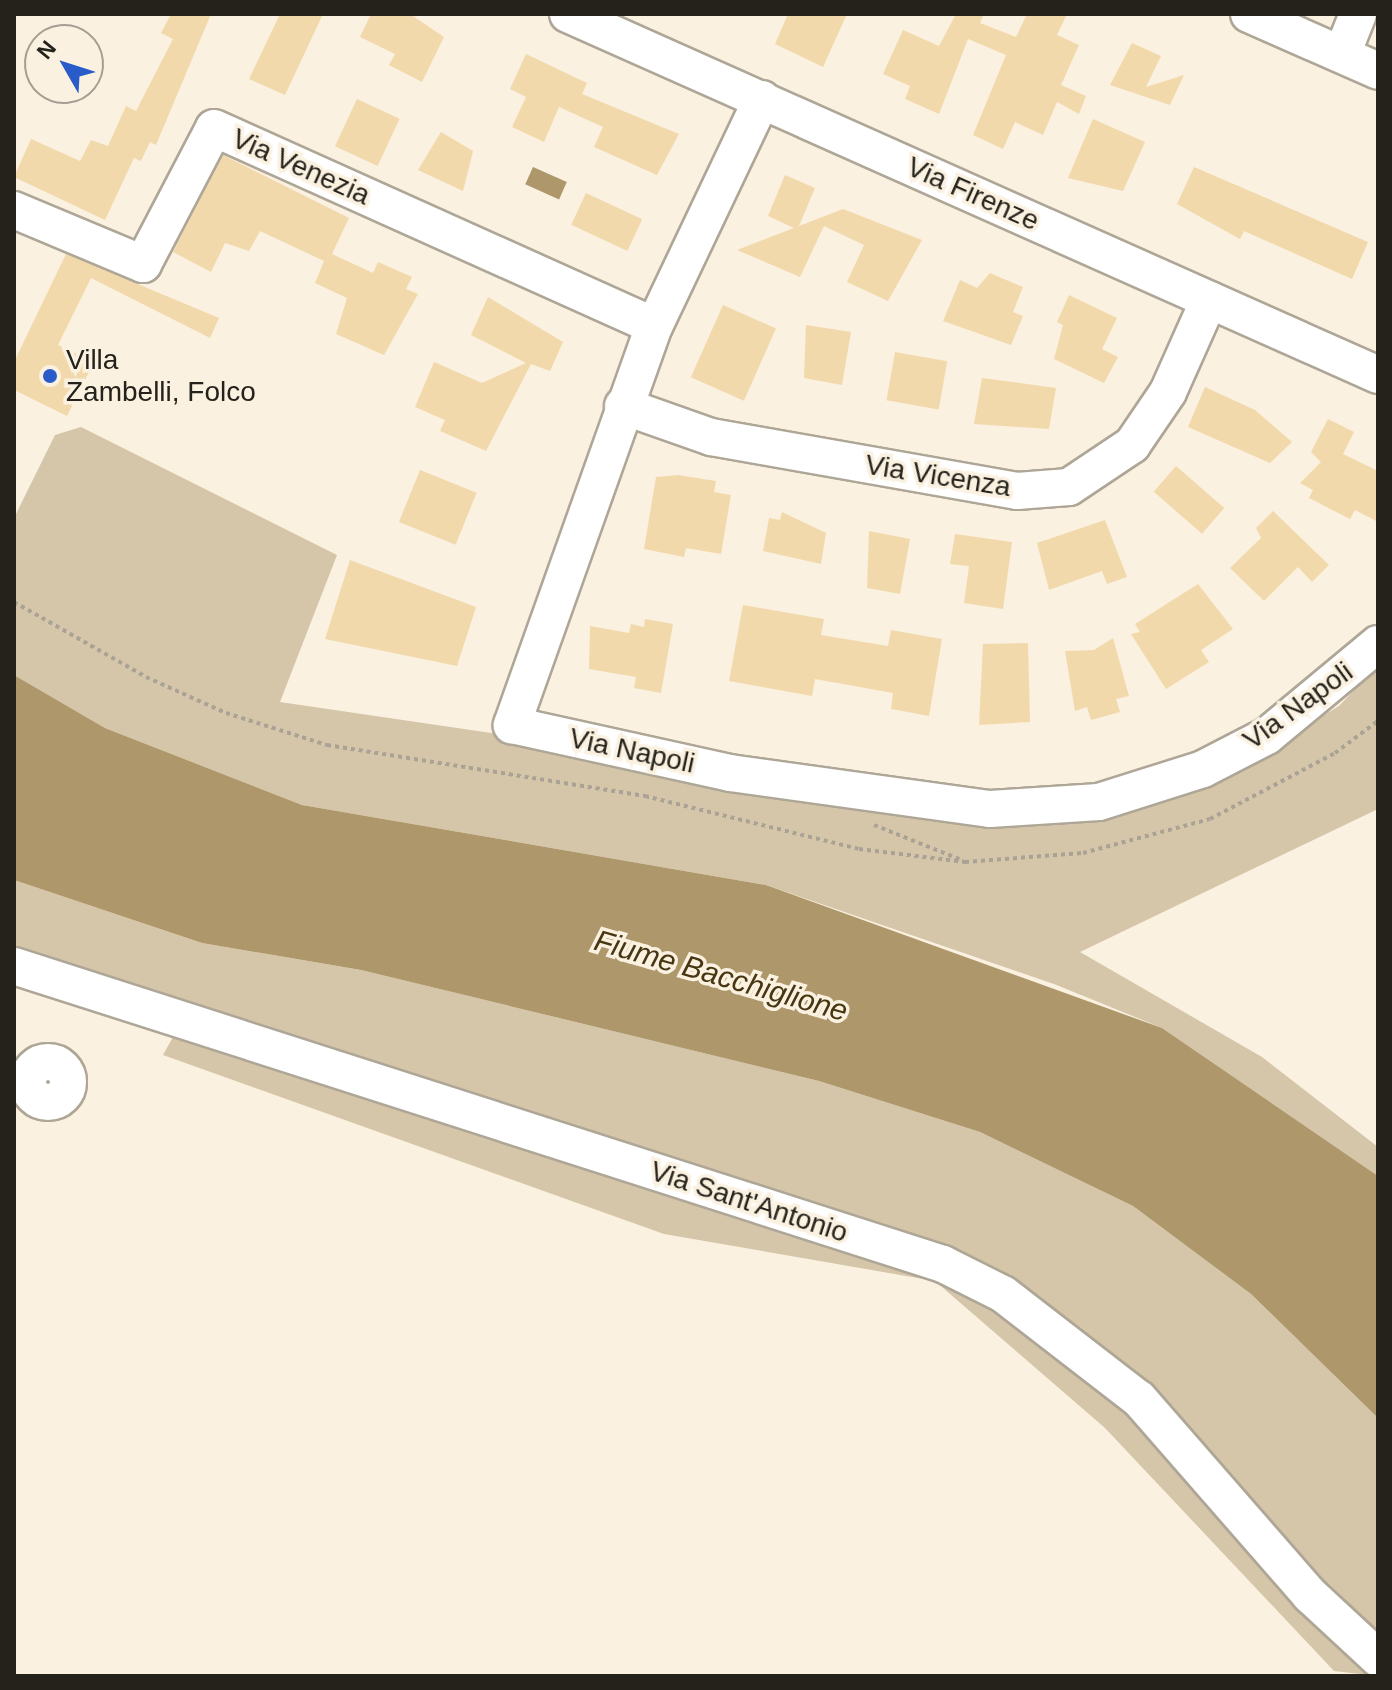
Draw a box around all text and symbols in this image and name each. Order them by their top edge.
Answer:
north arrow [24,24,104,104]
text: N [32,36,61,64]
street label: Via Venezia [227,122,375,212]
street label: Via Firenze [902,150,1044,238]
place label: Villa Zambelli, Folco [66,343,256,409]
marker: Villa Zambelli, Folco [41,367,59,385]
street label: Via Vicenza [863,448,1013,504]
street label: Via Napoli [1237,655,1359,757]
street label: Via Napoli [566,721,698,781]
water label: Fiume Bacchiglione [590,923,852,1029]
street label: Via Sant'Antonio [646,1154,852,1250]

